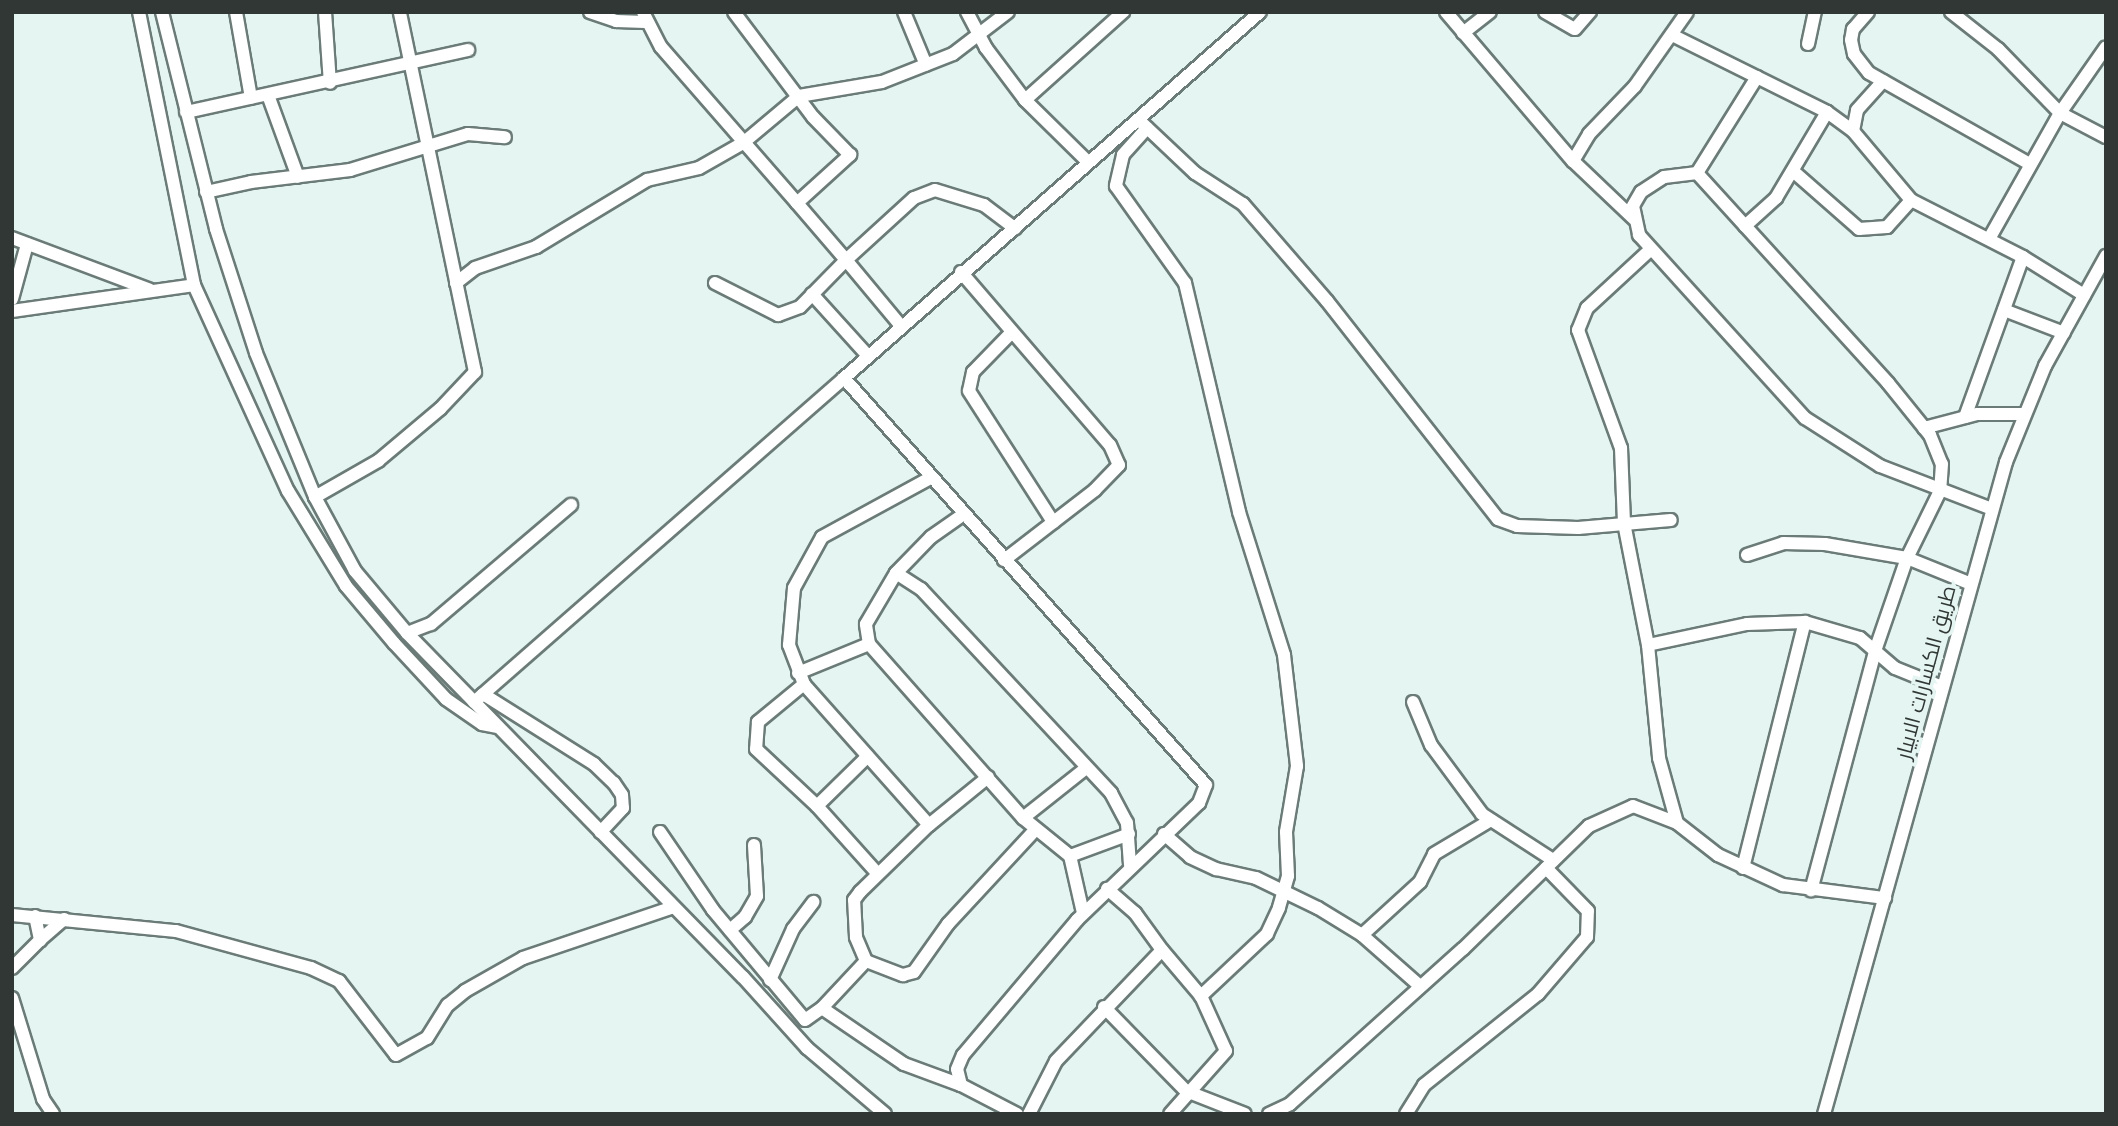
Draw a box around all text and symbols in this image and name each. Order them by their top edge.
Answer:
street label: طريق الكسارات الابيار [1890,582,1960,762]

